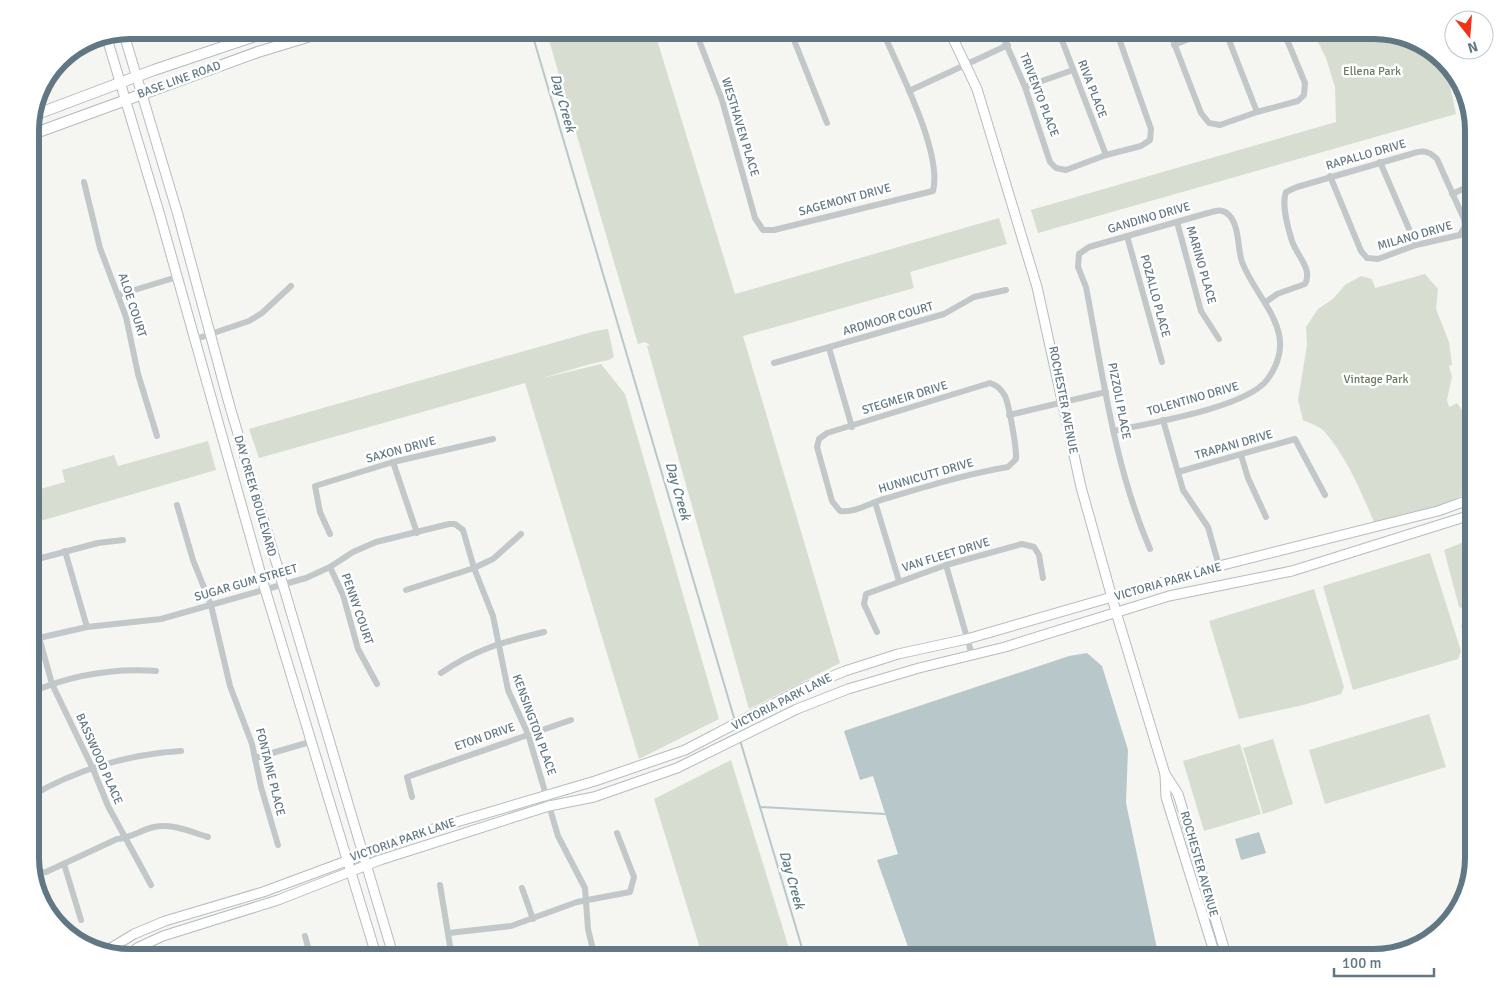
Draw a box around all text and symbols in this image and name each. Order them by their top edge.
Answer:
north arrow [1444,10,1494,60]
text: N [1466,37,1480,57]
street label: TRIVENTO PLACE [1016,51,1062,139]
street label: BASE LINE ROAD [135,58,223,102]
street label: RIVA PLACE [1074,58,1110,120]
park label: Ellena Park [1343,64,1401,79]
water label: Day Creek [547,72,580,136]
street label: WESTHAVEN PLACE [718,76,762,179]
street label: RAPALLO DRIVE [1324,136,1408,174]
street label: SAGEMONT DRIVE [797,180,893,220]
street label: GANDINO DRIVE [1106,199,1192,237]
street label: MILANO DRIVE [1376,218,1455,254]
street label: MARINO PLACE [1183,224,1219,306]
street label: POZALLO PLACE [1137,253,1173,339]
street label: ALOE COURT [115,271,149,339]
street label: ARDMOOR COURT [841,299,935,339]
street label: ROCHESTER AVENUE [1045,345,1081,455]
street label: PIZZOLI PLACE [1104,361,1134,441]
park label: Vintage Park [1344,372,1408,387]
street label: STEGMEIR DRIVE [860,378,950,418]
street label: TOLENTINO DRIVE [1145,379,1241,419]
street label: TRAPANI DRIVE [1193,427,1275,463]
street label: SAXON DRIVE [364,433,438,467]
street label: DAY CREEK BOULEVARD [230,434,280,559]
street label: HUNNICUTT DRIVE [877,455,975,497]
water label: Day Creek [662,460,695,524]
street label: VAN FLEET DRIVE [900,534,992,575]
street label: VICTORIA PARK LANE [1113,559,1223,604]
street label: SUGAR GUM STREET [193,561,299,605]
street label: PENNY COURT [338,571,376,647]
street label: VICTORIA PARK LANE [729,670,835,734]
street label: KENSINGTON PLACE [509,672,559,778]
street label: BASSWOOD PLACE [72,711,126,807]
street label: ETON DRIVE [453,720,518,754]
street label: FONTAINE PLACE [252,726,288,818]
street label: ROCHESTER AVENUE [1177,809,1221,919]
street label: VICTORIA PARK LANE [348,815,458,865]
water label: Day Creek [776,849,809,913]
scale bar [1334,946,1434,978]
text: 100 m [1342,954,1382,972]

